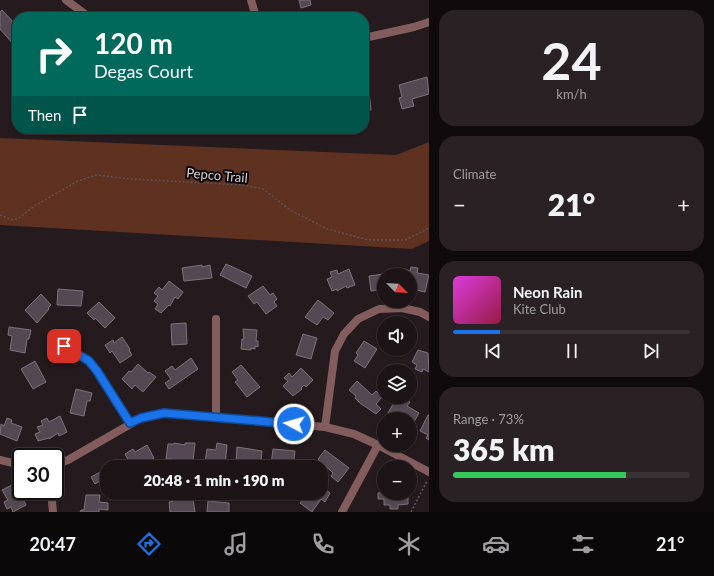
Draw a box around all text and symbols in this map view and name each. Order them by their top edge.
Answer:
text: 120 m [94,26,173,60]
icon: right [28,28,80,80]
text: 24 [541,29,602,91]
text: Degas Court [94,60,193,82]
text: km/h [556,86,587,102]
icon: arrive [69,104,91,126]
text: Then [28,106,61,124]
street label: Pepco Trail [186,164,248,186]
text: Climate [453,166,496,182]
text: 21° [548,186,595,222]
text: − [453,191,466,218]
text: + [677,191,690,218]
north arrow [377,268,417,308]
map controls [377,268,417,500]
text: Neon Rain [513,283,582,301]
text: Kite Club [513,301,566,317]
button: sound [377,316,417,356]
pin [47,329,81,363]
icon: arrive [53,335,75,357]
icon: previous [482,340,504,362]
icon: pause [561,340,583,362]
icon: next [640,340,662,362]
button: layers [377,364,417,404]
position arrow [273,403,315,445]
text: Range · 73% [453,411,524,427]
button: + [377,412,417,452]
text: 365 km [453,431,554,467]
speed limit sign: 30 [12,448,64,500]
button: − [377,460,417,500]
text: 20:48 · 1 min · 190 m [143,471,285,489]
icon: directions [135,530,163,558]
icon: music [222,530,250,558]
icon: phone [309,530,337,558]
icon: climate [395,530,423,558]
icon: car [482,530,510,558]
icon: filters [569,530,597,558]
text: 20:47 [29,533,76,555]
text: 21° [656,533,684,555]

